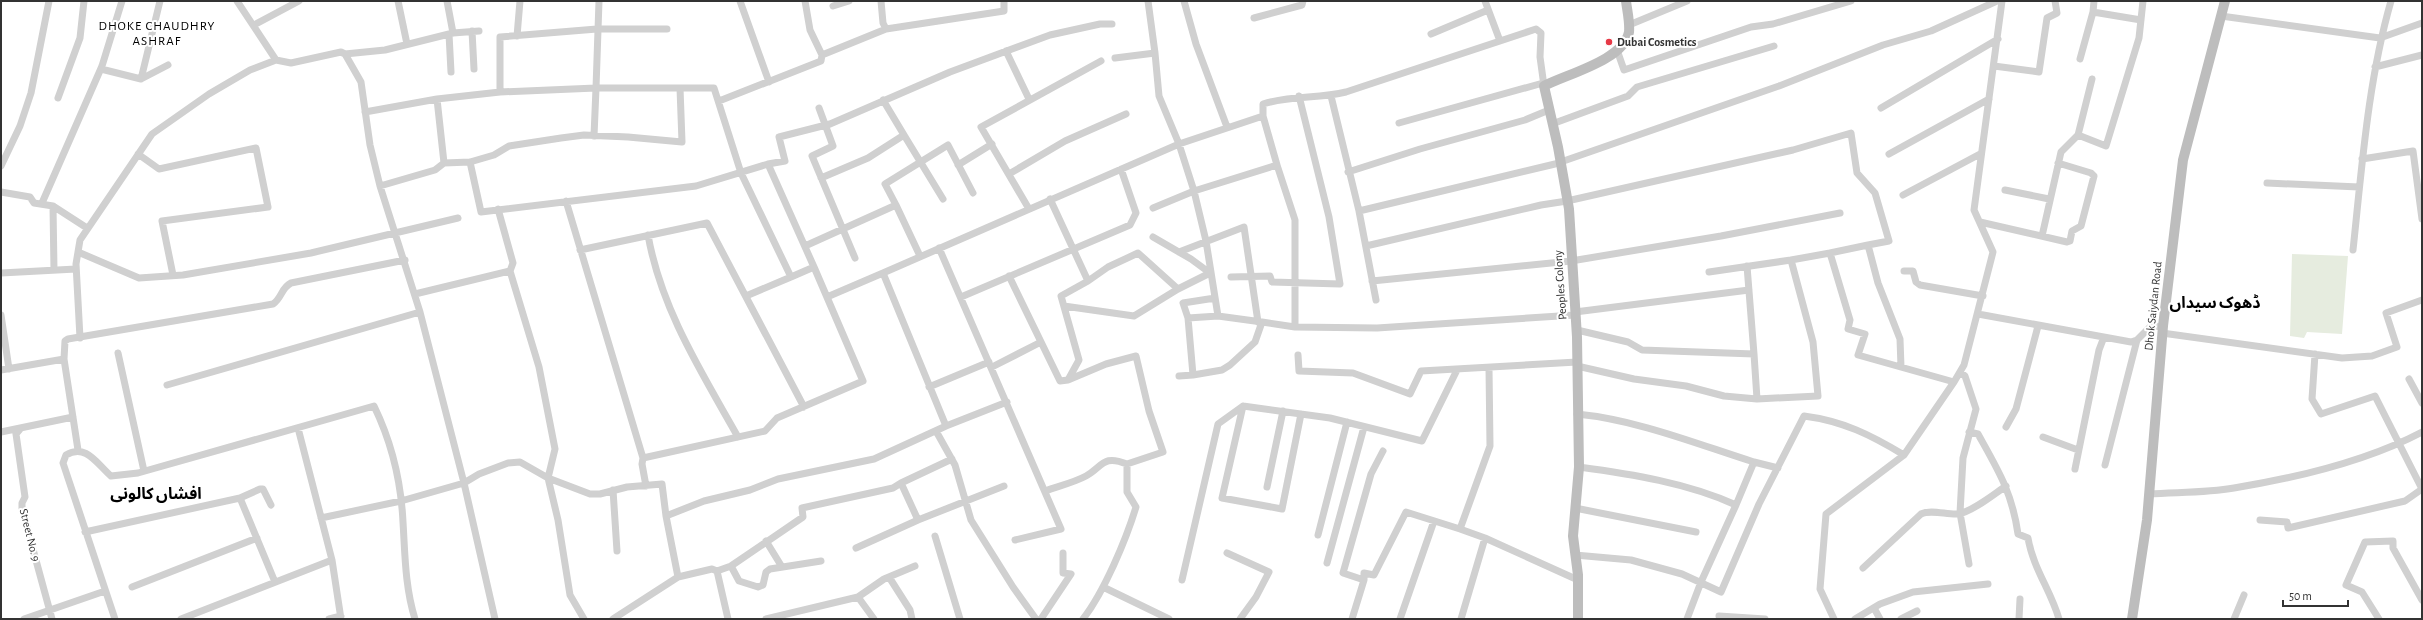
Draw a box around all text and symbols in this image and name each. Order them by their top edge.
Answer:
district label: DHOKE CHAUDHRY ASHRAF [99,20,215,48]
place label: Dubai Cosmetics [1617,36,1697,48]
marker: Dubai Cosmetics [1604,37,1614,47]
street label: Peoples Colony [1552,250,1569,320]
street label: Dhok Saiydan Road [2142,261,2165,351]
district label: ڈھوک سیداں [2170,294,2260,312]
district label: افشاں کالونی [110,485,202,503]
street label: Street No. 9 [18,507,42,563]
scale bar [2283,582,2348,608]
text: 50 m [2289,590,2312,602]

